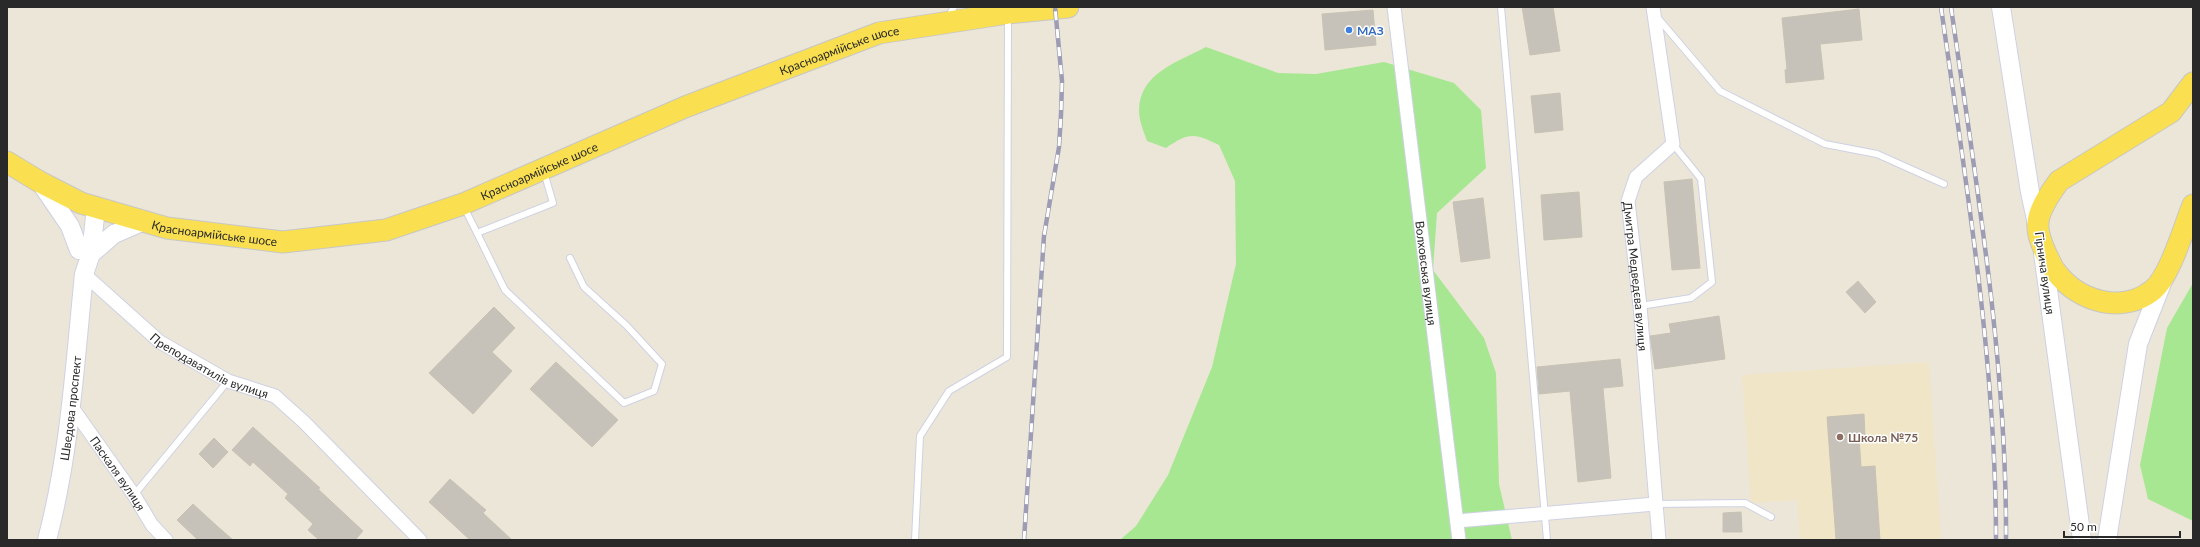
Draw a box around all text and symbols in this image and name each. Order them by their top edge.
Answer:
street label: Красноармійське шосе [777,22,900,78]
place label: МАЗ [1357,23,1384,38]
marker: МАЗ [1344,25,1354,35]
street label: Красноармійське шосе [478,139,600,203]
street label: Дмитра Медведєва вулиця [1621,201,1651,352]
street label: Красноармійське шосе [150,216,278,249]
street label: Волховська вулиця [1413,220,1440,326]
street label: Гірнича вулиця [2032,231,2058,315]
street label: Преподаватилів вулиця [147,329,270,401]
street label: Шведова проспект [56,355,84,462]
place label: Школа №75 [1848,430,1918,445]
marker: Школа №75 [1835,432,1845,442]
street label: Паскаля вулиця [87,433,149,513]
scale bar [2064,513,2180,539]
text: 50 m [2070,519,2097,534]

